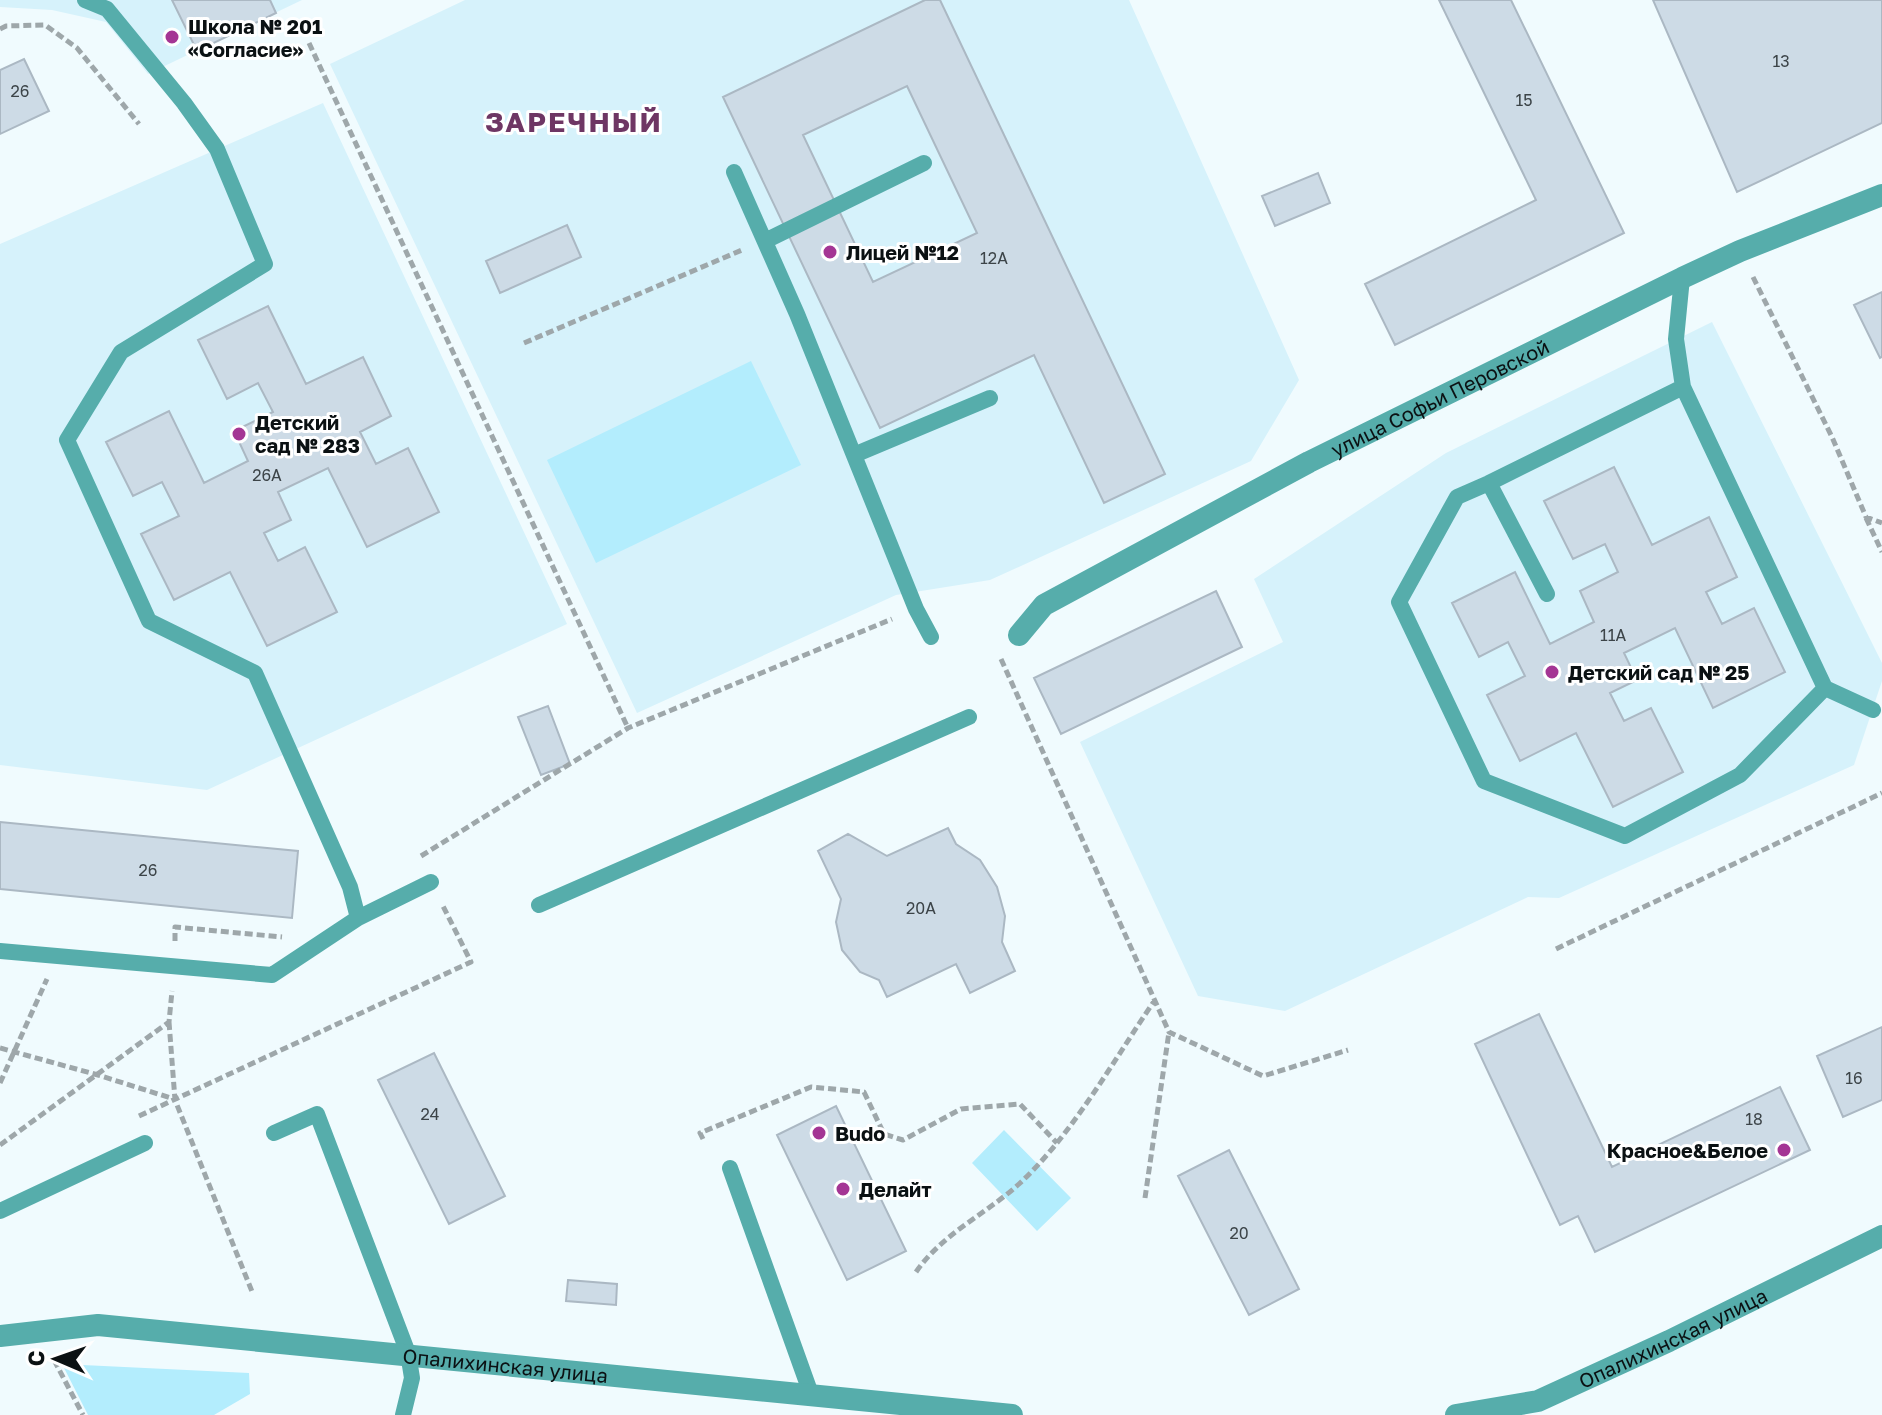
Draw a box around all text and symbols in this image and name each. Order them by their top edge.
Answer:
place label: Школа № 201 «Согласие» [188,14,322,61]
marker: Школа № 201 «Согласие» [163,28,181,46]
house number: 13 [1772,51,1790,71]
house number: 26 [11,81,29,101]
house number: 15 [1515,90,1533,110]
district label: ЗАРЕЧНЫЙ [485,105,663,138]
place label: Лицей №12 [846,240,959,264]
marker: Лицей №12 [821,243,839,261]
house number: 12А [980,248,1008,268]
street label: улица Софьи Перовской [1327,334,1553,461]
place label: Детский сад № 283 [255,410,360,457]
marker: Детский сад № 283 [230,425,248,443]
house number: 26А [252,465,282,485]
house number: 11А [1600,625,1626,645]
place label: Детский сад № 25 [1568,660,1750,684]
marker: Детский сад № 25 [1543,663,1561,681]
house number: 26 [139,860,157,880]
house number: 20А [906,898,936,918]
house number: 16 [1845,1068,1863,1088]
house number: 24 [420,1104,440,1124]
house number: 18 [1745,1109,1763,1129]
place label: Budo [835,1121,885,1145]
marker: Budo [810,1124,828,1142]
place label: Красное&Белое [1607,1138,1768,1162]
marker: Красное&Белое [1775,1141,1793,1159]
place label: Делайт [859,1177,932,1201]
marker: Делайт [834,1180,852,1198]
house number: 20 [1229,1223,1249,1243]
street label: Опалихинская улица [1575,1283,1771,1393]
north arrow [16,1319,96,1399]
street label: Опалихинская улица [402,1343,609,1387]
text: С [22,1350,49,1367]

